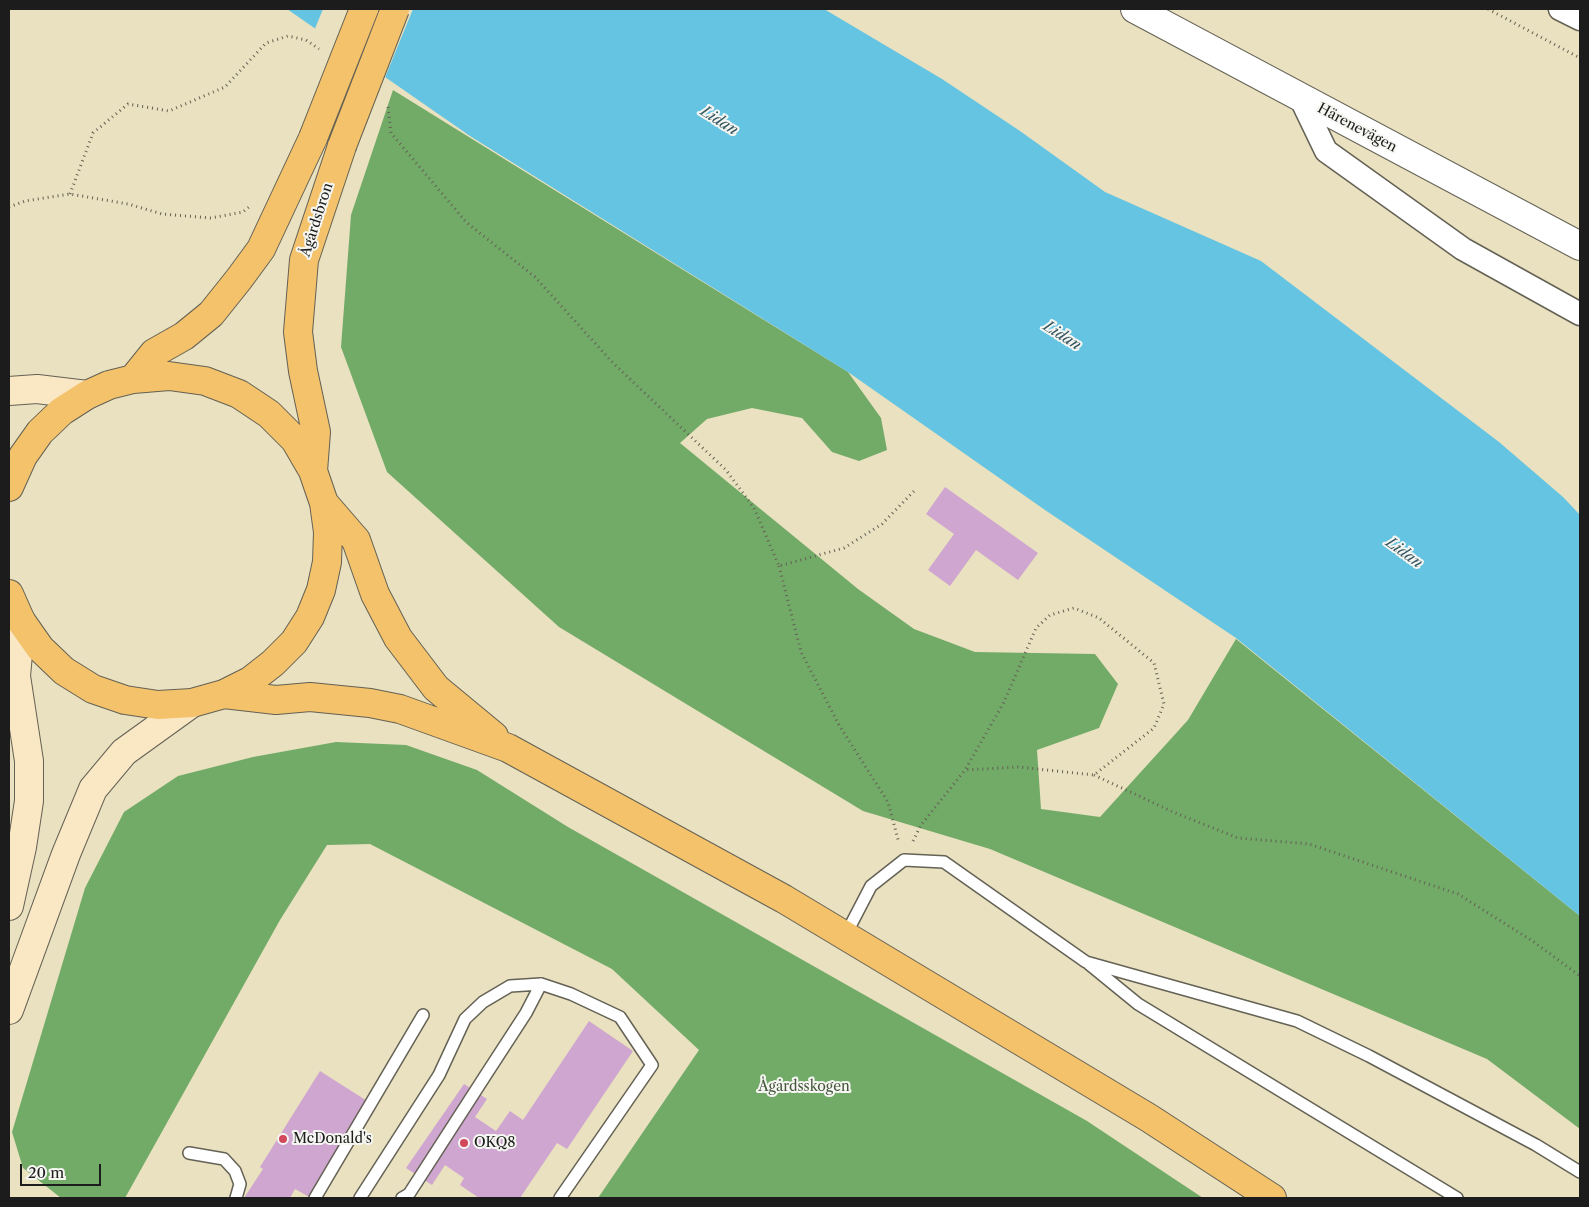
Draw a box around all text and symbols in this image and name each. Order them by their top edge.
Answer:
street label: Härenevägen [1314,100,1400,156]
water label: Lidan [697,103,741,139]
street label: Ågårdsbron [297,181,337,259]
water label: Lidan [1040,318,1084,354]
water label: Lidan [1382,534,1426,572]
park label: Ågårdsskogen [758,1079,850,1095]
place label: McDonald's [293,1131,372,1147]
marker: McDonald's [277,1133,289,1145]
place label: OKQ8 [474,1135,516,1151]
marker: OKQ8 [458,1137,470,1149]
scale bar [22,1154,104,1186]
text: 20 m [28,1163,64,1182]

